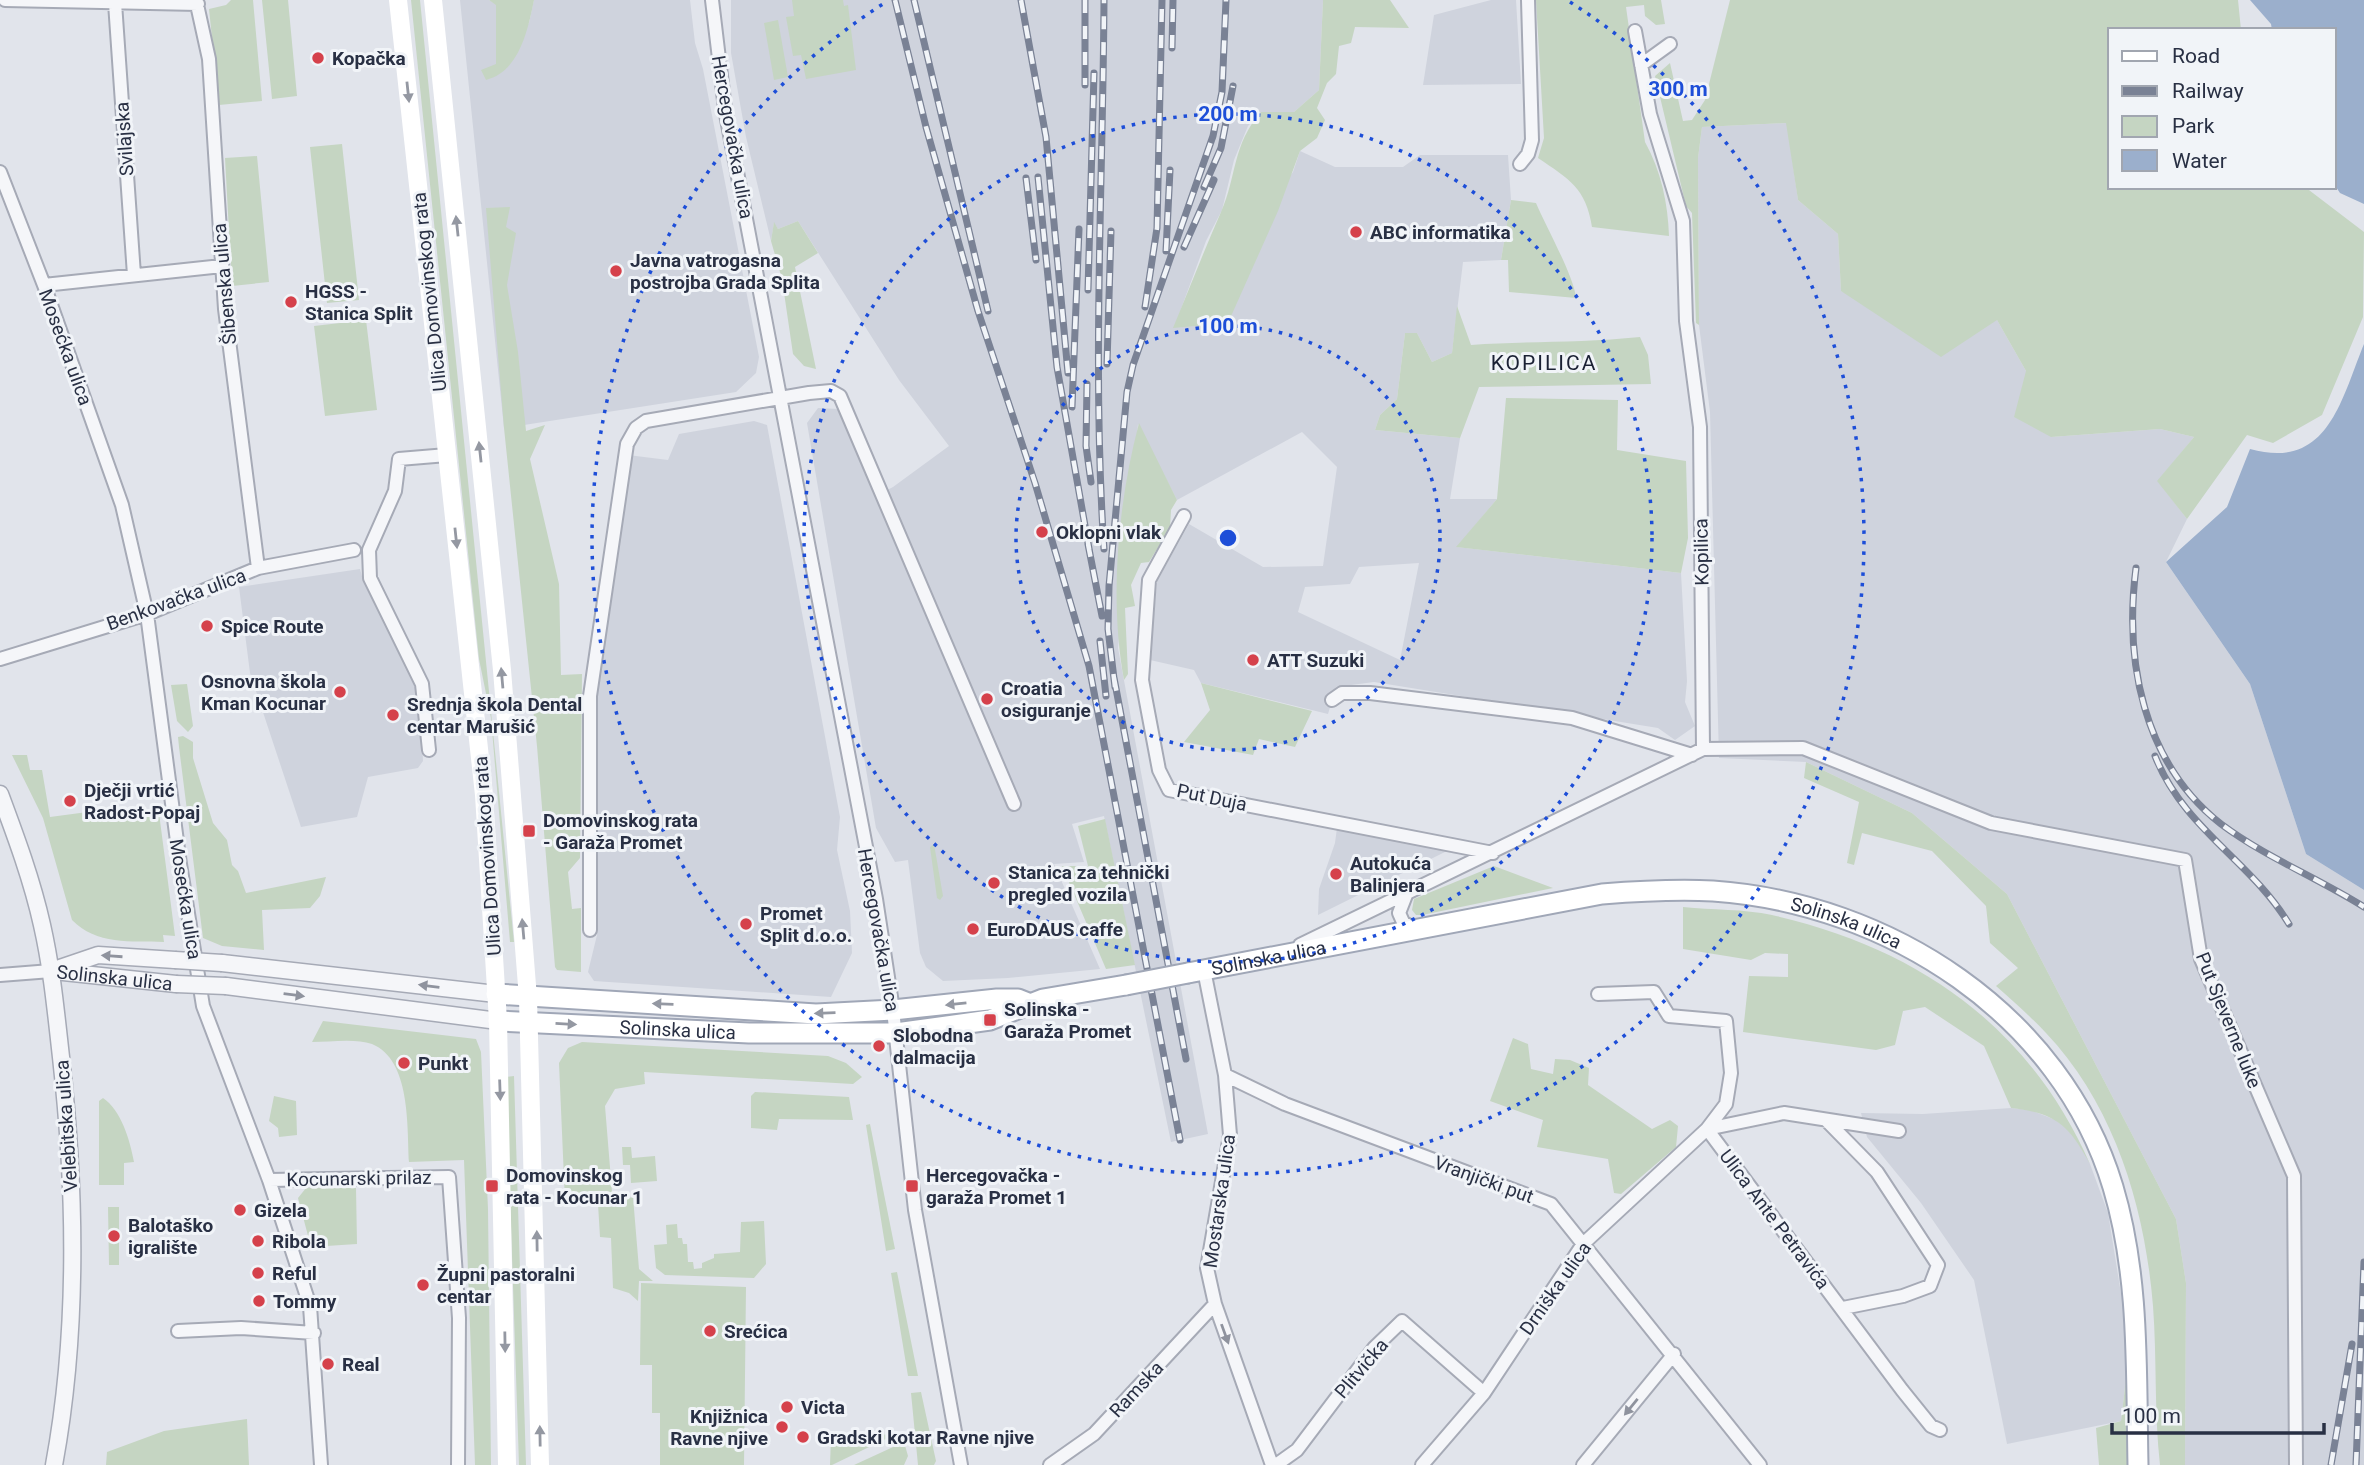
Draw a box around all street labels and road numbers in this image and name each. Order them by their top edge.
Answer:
street label: Hercegovačka ulica [707,54,758,220]
street label: Svilajska [110,101,139,177]
street label: Ulica Domovinskog rata [408,191,451,393]
street label: Šibenska ulica [208,222,241,346]
street label: Mosećka ulica [34,286,97,408]
street label: Kopilica [1689,518,1714,586]
street label: Benkovačka ulica [103,564,249,635]
street label: Ulica Domovinskog rata [469,755,506,957]
street label: Put Duja [1175,779,1249,816]
street label: Mosećka ulica [165,837,206,961]
street label: Hercegovačka ulica [853,847,904,1013]
street label: Solinska ulica [1788,892,1905,954]
street label: Solinska ulica [1209,936,1328,980]
street label: Put Sjeverne luke [2191,949,2266,1092]
street label: Solinska ulica [56,960,174,996]
street label: Solinska ulica [619,1016,736,1044]
street label: Velebitska ulica [50,1059,83,1193]
street label: Mostarska ulica [1199,1133,1240,1269]
street label: Ulica Ante Petravića [1715,1145,1835,1294]
street label: Vranjički put [1431,1151,1537,1208]
street label: Kocunarski prilaz [286,1166,432,1191]
street label: Drniška ulica [1515,1237,1596,1339]
street label: Plitvička [1330,1334,1393,1403]
street label: Ramska [1105,1356,1168,1422]

